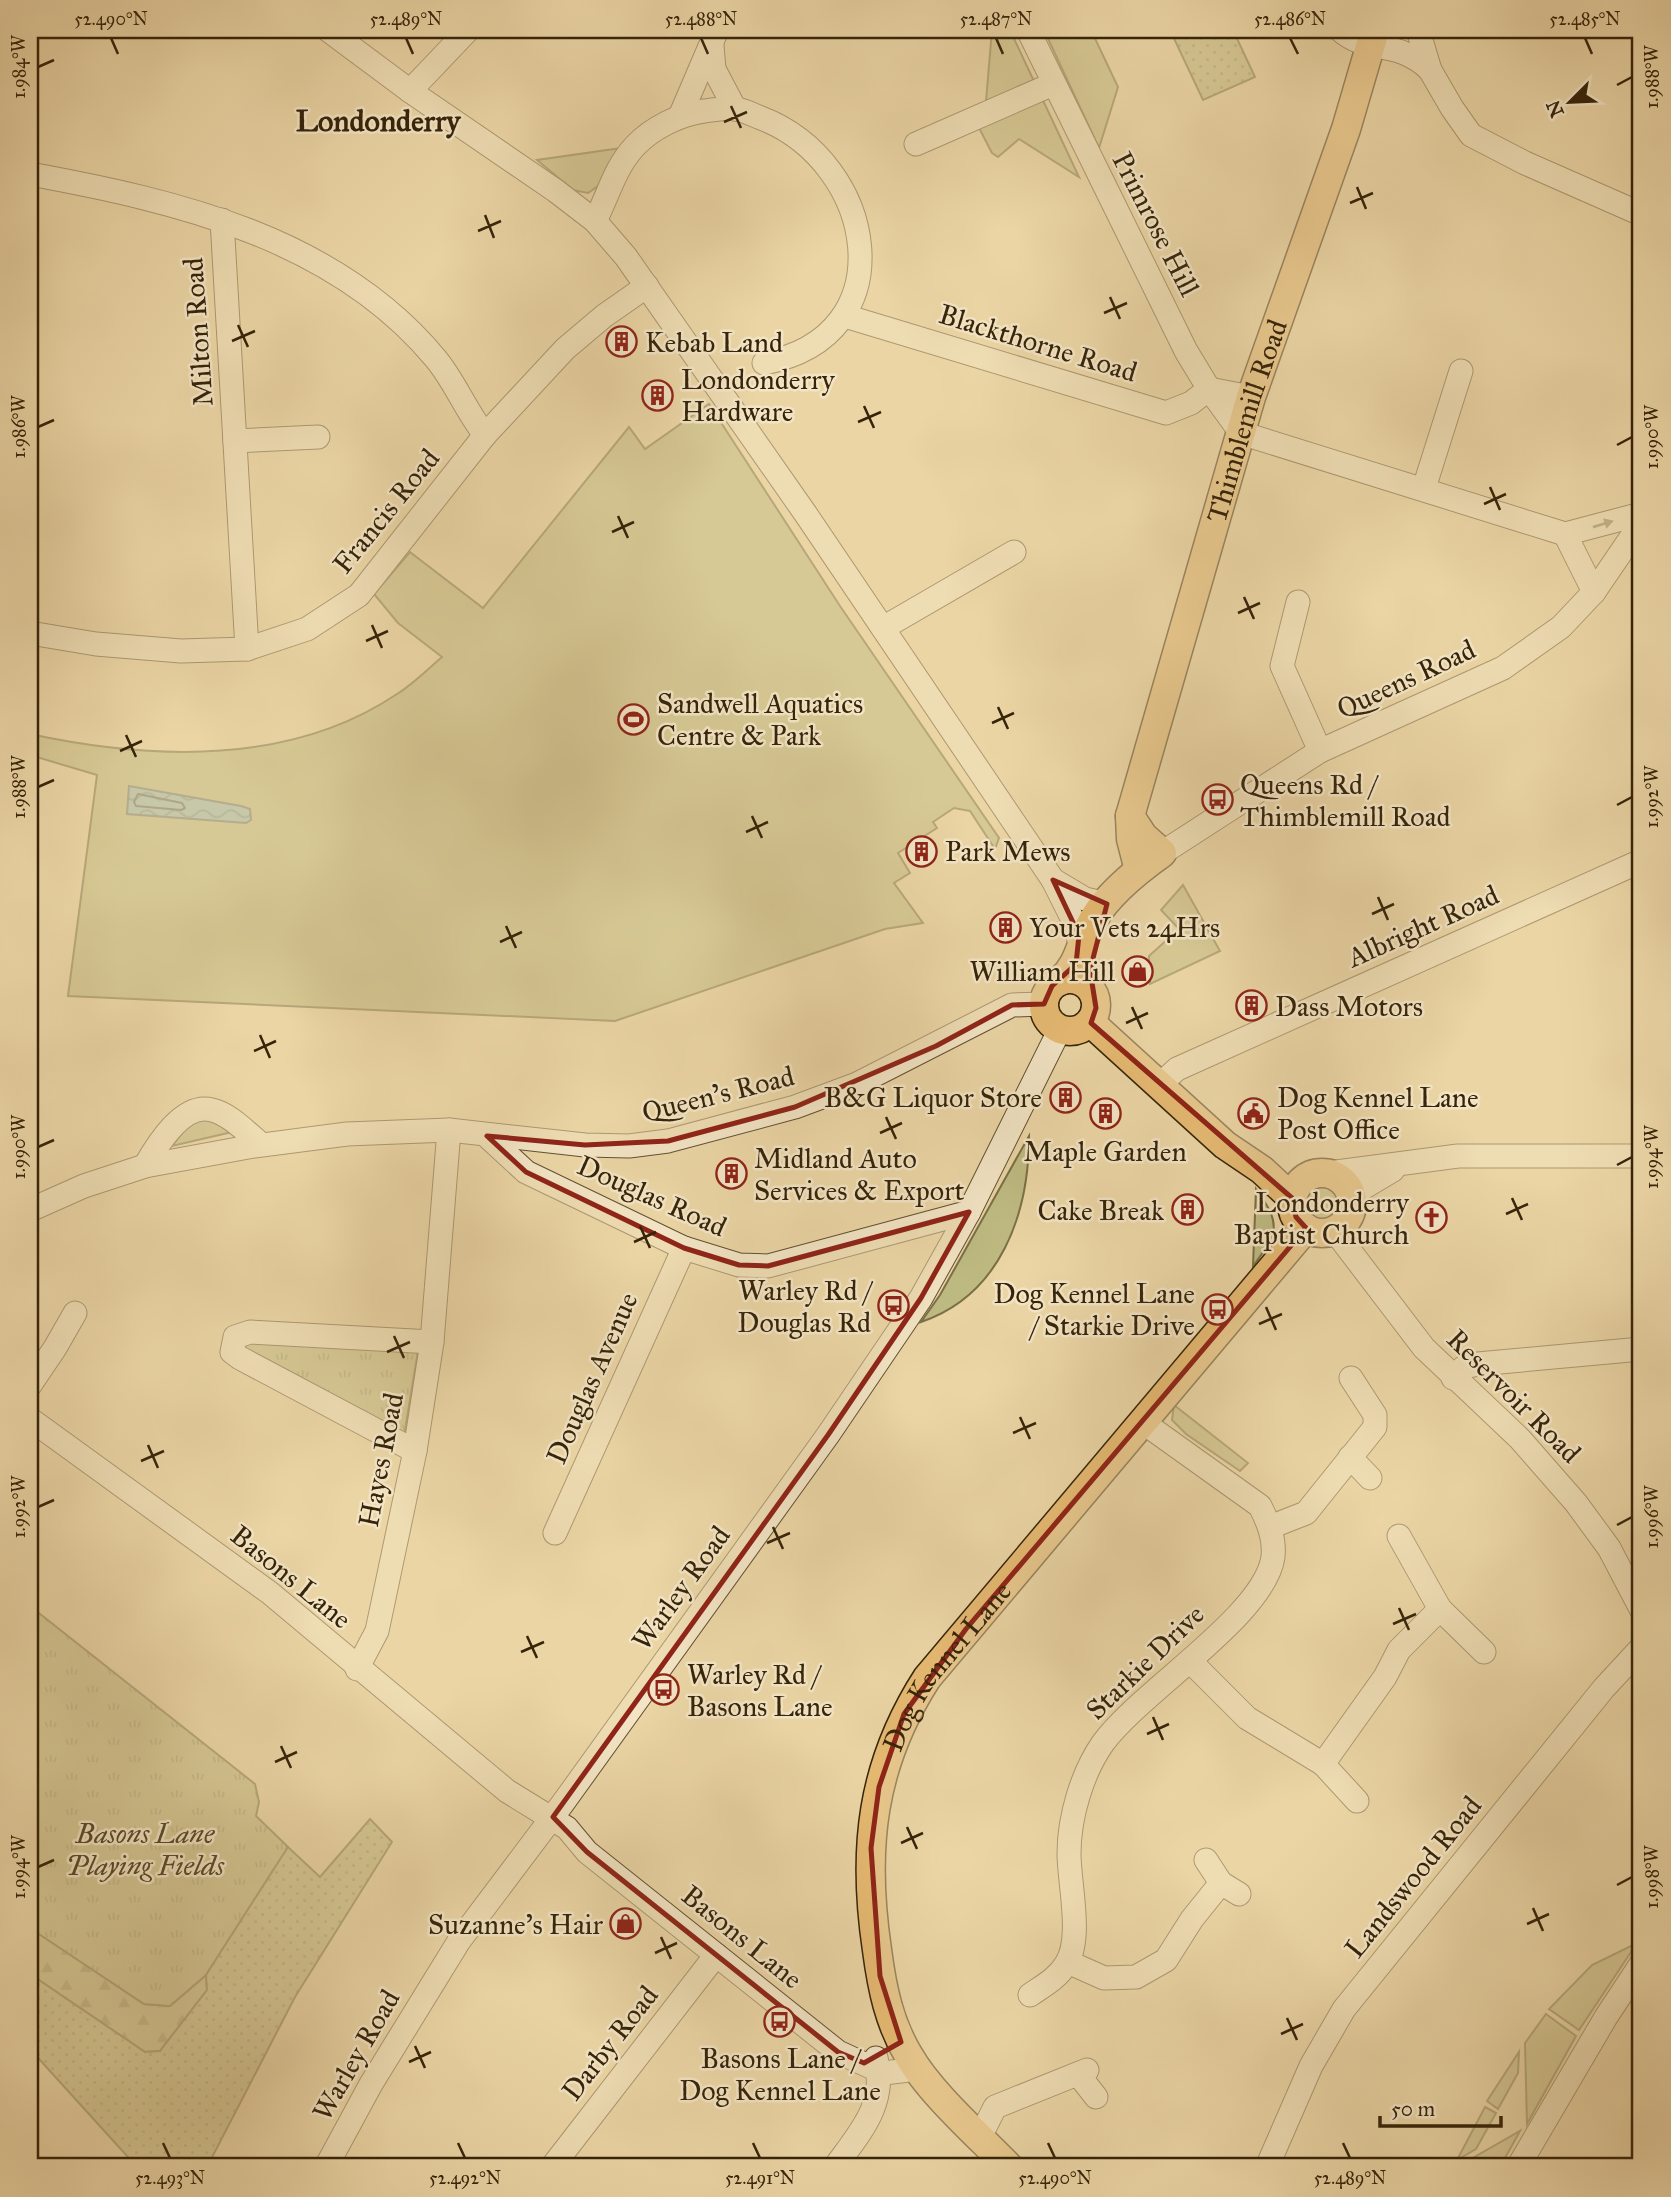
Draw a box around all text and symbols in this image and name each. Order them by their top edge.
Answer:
text: 52.490°N [74,8,148,30]
text: 52.489°N [370,8,442,30]
text: 52.488°N [665,8,737,30]
text: 52.487°N [960,8,1032,30]
text: 52.486°N [1254,8,1326,30]
text: 52.485°N [1549,8,1621,30]
text: 1.984°W [8,34,30,99]
text: 1.988°W [1641,44,1663,109]
north arrow [1534,66,1604,136]
text: N [1541,97,1569,121]
district label: Londonderry [296,103,461,139]
street label: Primrose Hill [1105,146,1207,302]
street label: Milton Road [175,256,221,408]
street label: Blackthorne Road [935,296,1141,390]
street label: Thimblemill Road [1198,315,1295,526]
building icon: Kebab Land [605,325,639,359]
place label: Kebab Land [645,325,783,360]
place label: Londonderry Hardware [681,362,835,429]
building icon: Londonderry Hardware [641,378,675,412]
text: 1.986°W [8,395,30,458]
text: 1.990°W [1641,404,1663,469]
street label: Francis Road [325,441,447,581]
one-way arrow [1593,519,1614,529]
street label: Queens Road [1331,632,1481,726]
place label: Sandwell Aquatics Centre & Park [657,686,863,753]
sports icon: Sandwell Aquatics Centre & Park [617,702,651,736]
text: 1.988°W [8,754,30,819]
text: 1.992°W [1641,765,1663,828]
place label: Queens Rd / Thimblemill Road [1240,767,1451,834]
bus stop icon: Queens Rd / Thimblemill Road [1200,783,1234,817]
building icon: Park Mews [905,834,939,868]
place label: Park Mews [945,834,1070,869]
street label: Albright Road [1341,877,1504,975]
building icon: Your Vets 24Hrs [989,910,1023,944]
place label: Your Vets 24Hrs [1029,910,1220,945]
place label: William Hill [969,954,1115,989]
shop icon: William Hill [1121,954,1155,988]
building icon: Dass Motors [1235,989,1269,1023]
place label: Dass Motors [1275,989,1423,1024]
street label: Queen's Road [638,1058,798,1130]
place label: B&G Liquor Store [824,1080,1042,1115]
building icon: B&G Liquor Store [1048,1080,1082,1114]
place label: Dog Kennel Lane Post Office [1277,1080,1479,1147]
public building icon: Dog Kennel Lane Post Office [1237,1096,1271,1130]
building icon: Maple Garden [1088,1097,1122,1131]
text: 1.990°W [8,1114,30,1179]
text: 1.994°W [1641,1124,1663,1189]
place label: Maple Garden [1023,1134,1187,1169]
place label: Midland Auto Services & Export [754,1141,964,1208]
street label: Douglas Road [572,1148,732,1244]
building icon: Midland Auto Services & Export [714,1157,748,1191]
place label: Londonderry Baptist Church [1234,1185,1410,1252]
place label: Cake Break [1037,1193,1164,1228]
building icon: Cake Break [1170,1193,1204,1227]
church icon: Londonderry Baptist Church [1415,1201,1449,1235]
place label: Warley Rd / Douglas Rd [737,1273,873,1340]
place label: Dog Kennel Lane / Starkie Drive [993,1276,1195,1343]
street label: Douglas Avenue [539,1287,645,1469]
bus stop icon: Warley Rd / Douglas Rd [877,1289,911,1323]
bus stop icon: Dog Kennel Lane / Starkie Drive [1201,1292,1235,1326]
street label: Reservoir Road [1440,1322,1588,1470]
street label: Hayes Road [351,1390,411,1530]
text: 1.992°W [8,1475,30,1538]
text: 1.996°W [1641,1485,1663,1549]
street label: Basons Lane [223,1518,359,1636]
street label: Warley Road [624,1519,738,1657]
street label: Dog Kennel Lane [874,1574,1018,1756]
street label: Starkie Drive [1078,1597,1212,1727]
place label: Warley Rd / Basons Lane [687,1657,833,1724]
bus stop icon: Warley Rd / Basons Lane [647,1673,681,1707]
street label: Landswood Road [1337,1789,1489,1965]
park label: Basons Lane Playing Fields [66,1816,225,1883]
text: 1.994°W [8,1834,30,1899]
text: 1.998°W [1641,1844,1663,1909]
street label: Basons Lane [674,1878,810,1996]
place label: Suzanne's Hair [428,1907,604,1942]
shop icon: Suzanne's Hair [609,1907,643,1941]
street label: Darby Road [554,1978,666,2108]
street label: Warley Road [305,1983,407,2127]
bus stop icon: Basons Lane / Dog Kennel Lane [763,2004,797,2038]
place label: Basons Lane / Dog Kennel Lane [679,2041,881,2108]
scale bar [1380,2085,1501,2129]
text: 50 m [1391,2096,1436,2122]
text: 52.493°N [135,2167,205,2189]
text: 52.492°N [429,2167,501,2189]
text: 52.491°N [725,2167,795,2189]
text: 52.490°N [1018,2167,1092,2189]
text: 52.489°N [1314,2167,1386,2189]

